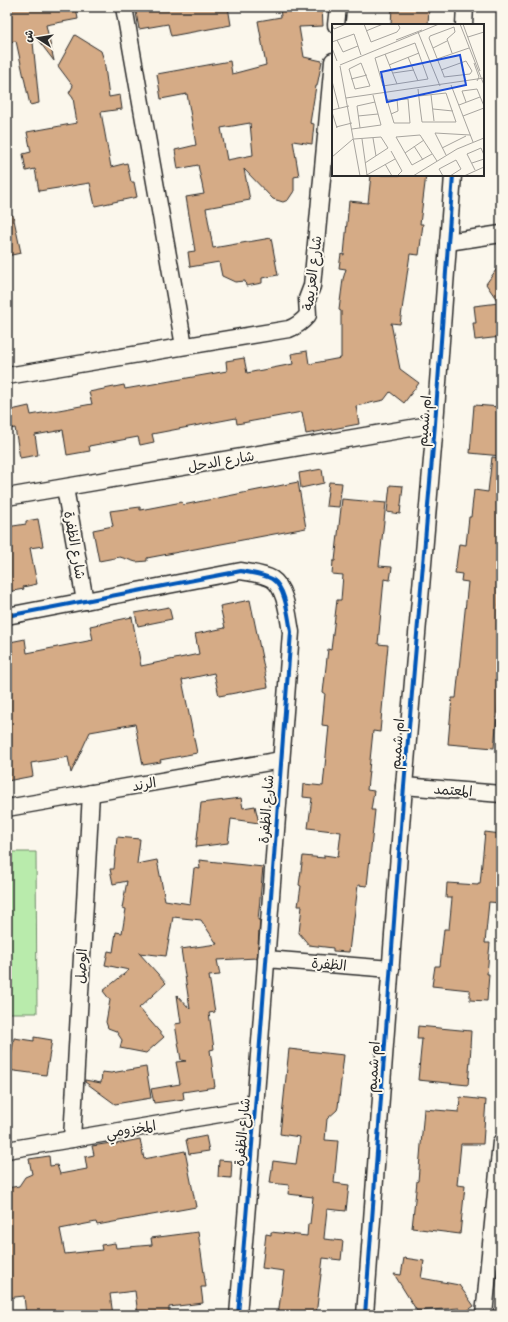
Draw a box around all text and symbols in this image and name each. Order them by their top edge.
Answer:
north arrow [18,18,58,58]
inset map [332,24,484,176]
text: ش [20,29,38,44]
street label: شارع العزيمة [298,234,329,312]
street label: ام شميم [413,395,438,448]
street label: شارع الدحل [186,446,256,479]
street label: شارع الظفرة [57,509,90,581]
street label: ام شميم [386,718,411,771]
street label: الرند [130,773,158,798]
street label: شارع الظفرة [255,774,280,844]
street label: المعتمد [433,780,473,803]
street label: الوصل [71,948,94,984]
street label: الظفرة [310,954,347,977]
street label: ام شميم [362,1041,387,1094]
street label: شارع الظفرة [230,1097,257,1167]
street label: المخزومي [105,1116,158,1146]

